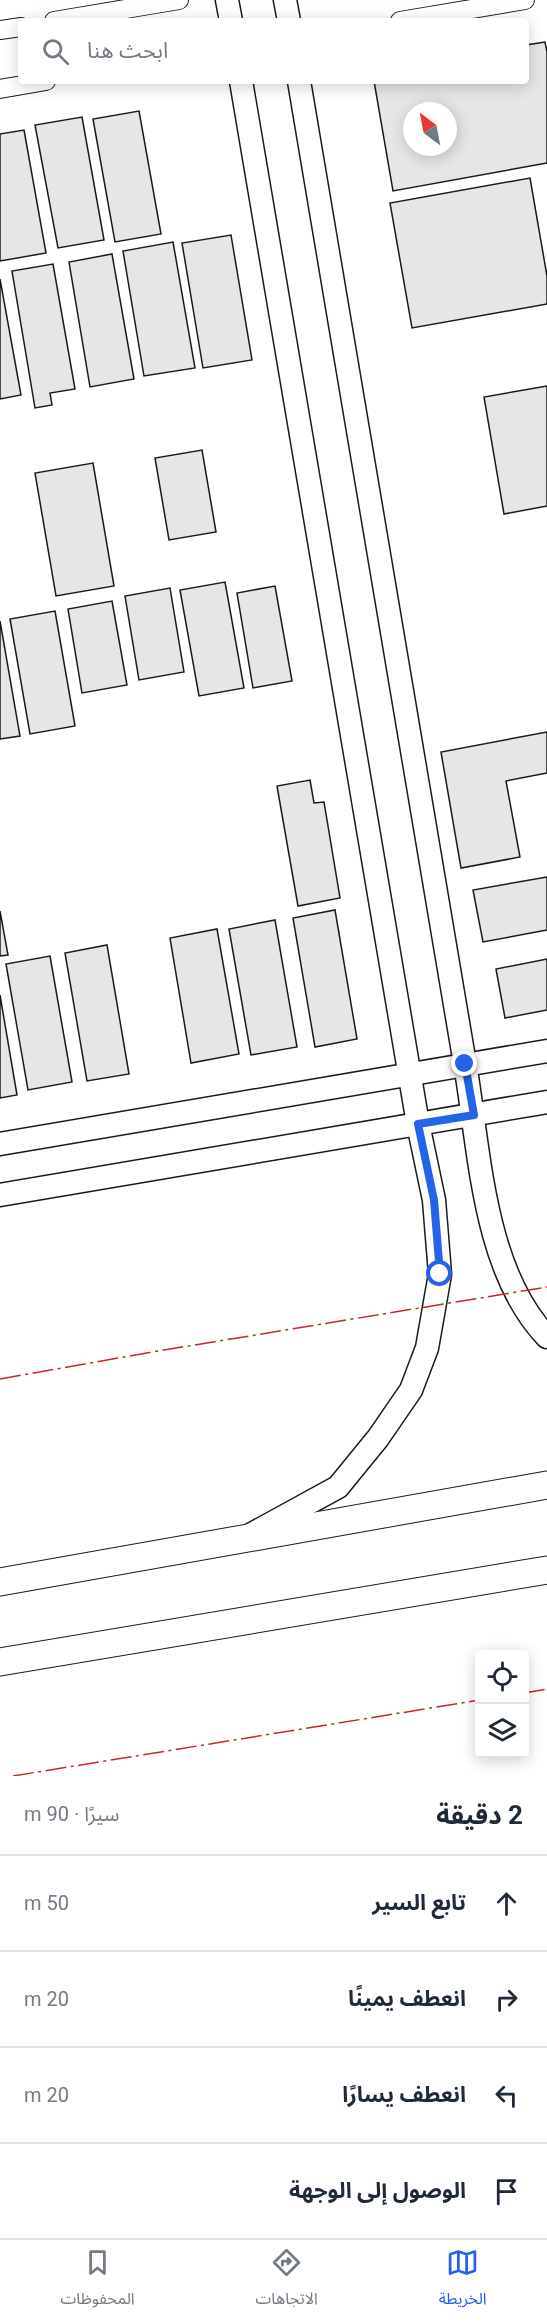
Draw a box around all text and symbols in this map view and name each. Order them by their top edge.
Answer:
search box [18,18,529,84]
icon: search [39,35,72,68]
text: ابحث هنا [87,38,168,63]
north arrow [403,102,457,156]
route end [451,1050,477,1076]
route start [426,1260,452,1286]
map controls [475,1650,529,1758]
button: locate [475,1650,529,1704]
button: layers [475,1704,529,1758]
text: 2 دقيقة [436,1800,523,1830]
text: سيرًا · 90 m [24,1802,119,1826]
icon: ahead [490,1887,523,1920]
text: تابع السير [372,1890,466,1915]
text: 50 m [24,1891,69,1915]
icon: right [490,1983,523,2016]
text: انعطف يمينًا [348,1986,466,2011]
text: 20 m [24,1987,69,2011]
icon: left [490,2079,523,2112]
text: انعطف يسارًا [342,2082,466,2107]
text: 20 m [24,2083,69,2107]
icon: arrive [490,2175,523,2208]
text: الوصول إلى الوجهة [289,2178,466,2203]
tab: المحفوظات [60,2246,135,2316]
tab: الاتجاهات [255,2246,318,2316]
tab: الخريطة [439,2246,487,2316]

